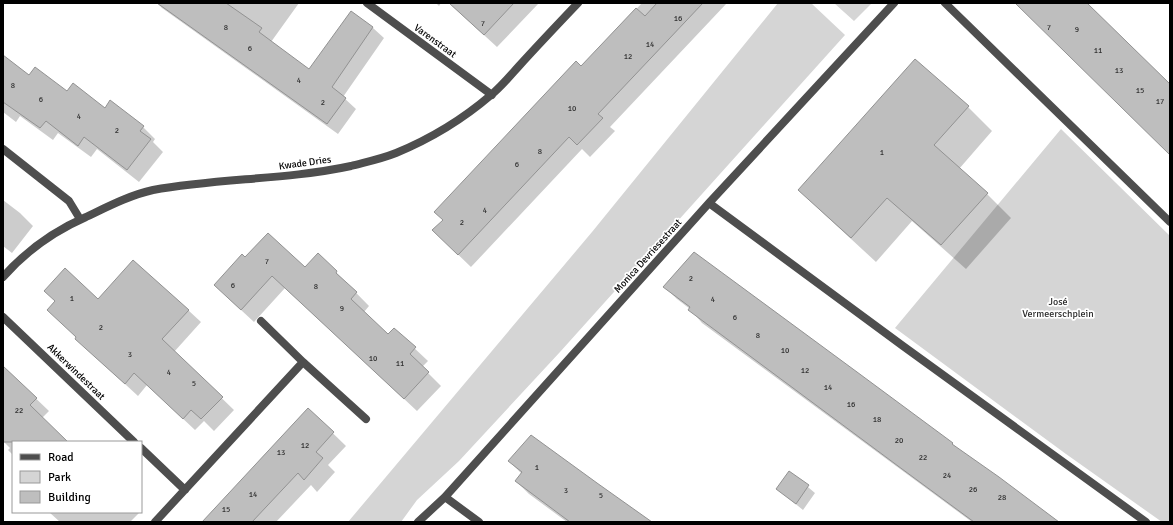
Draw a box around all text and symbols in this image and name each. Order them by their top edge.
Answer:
house number: 16 [674,13,682,23]
house number: 7 [481,18,485,28]
house number: 8 [224,22,228,32]
street label: Varenstraat [411,22,459,61]
house number: 7 [1047,22,1051,32]
house number: 9 [1075,24,1079,34]
house number: 14 [646,39,655,49]
house number: 6 [248,43,252,53]
house number: 11 [1094,45,1102,55]
house number: 12 [624,51,632,61]
house number: 13 [1115,65,1123,75]
house number: 4 [297,75,302,85]
house number: 8 [11,80,15,90]
house number: 15 [1136,85,1144,95]
house number: 6 [39,94,43,104]
house number: 17 [1156,96,1164,106]
house number: 2 [321,97,325,107]
house number: 10 [568,103,576,113]
house number: 4 [77,111,82,121]
house number: 2 [115,125,119,135]
house number: 8 [538,146,542,156]
house number: 1 [880,147,884,157]
street label: Kwade Dries [278,153,333,173]
house number: 6 [515,159,519,169]
house number: 4 [483,205,488,215]
street label: Monica Devriesestraat [612,216,685,295]
house number: 2 [460,217,464,227]
house number: 7 [265,256,269,266]
house number: 2 [689,273,693,283]
house number: 6 [231,280,235,290]
house number: 8 [314,281,318,291]
house number: 1 [70,293,74,303]
house number: 4 [711,294,716,304]
park label: José Vermeerschplein [1022,296,1094,320]
house number: 9 [340,303,344,313]
house number: 6 [733,312,737,322]
house number: 2 [99,322,103,332]
house number: 8 [756,330,760,340]
street label: Akkerwindestraat [45,341,108,403]
house number: 10 [781,345,789,355]
house number: 3 [128,349,132,359]
house number: 10 [369,353,377,363]
house number: 11 [396,358,404,368]
house number: 12 [801,365,809,375]
house number: 4 [167,367,172,377]
house number: 5 [192,378,196,388]
house number: 14 [824,382,833,392]
house number: 16 [847,399,855,409]
house number: 22 [15,405,23,415]
house number: 18 [873,414,881,424]
house number: 20 [895,435,903,445]
house number: 12 [301,440,309,450]
legend [12,441,142,513]
house number: 13 [277,447,285,457]
text: Road [48,450,74,465]
house number: 22 [919,452,927,462]
house number: 1 [535,462,539,472]
text: Park [48,470,71,485]
house number: 24 [943,470,952,480]
house number: 26 [969,484,977,494]
house number: 3 [564,485,568,495]
house number: 14 [249,489,258,499]
text: Building [48,490,91,505]
house number: 5 [599,490,603,500]
house number: 28 [998,492,1006,502]
house number: 15 [222,504,230,514]

